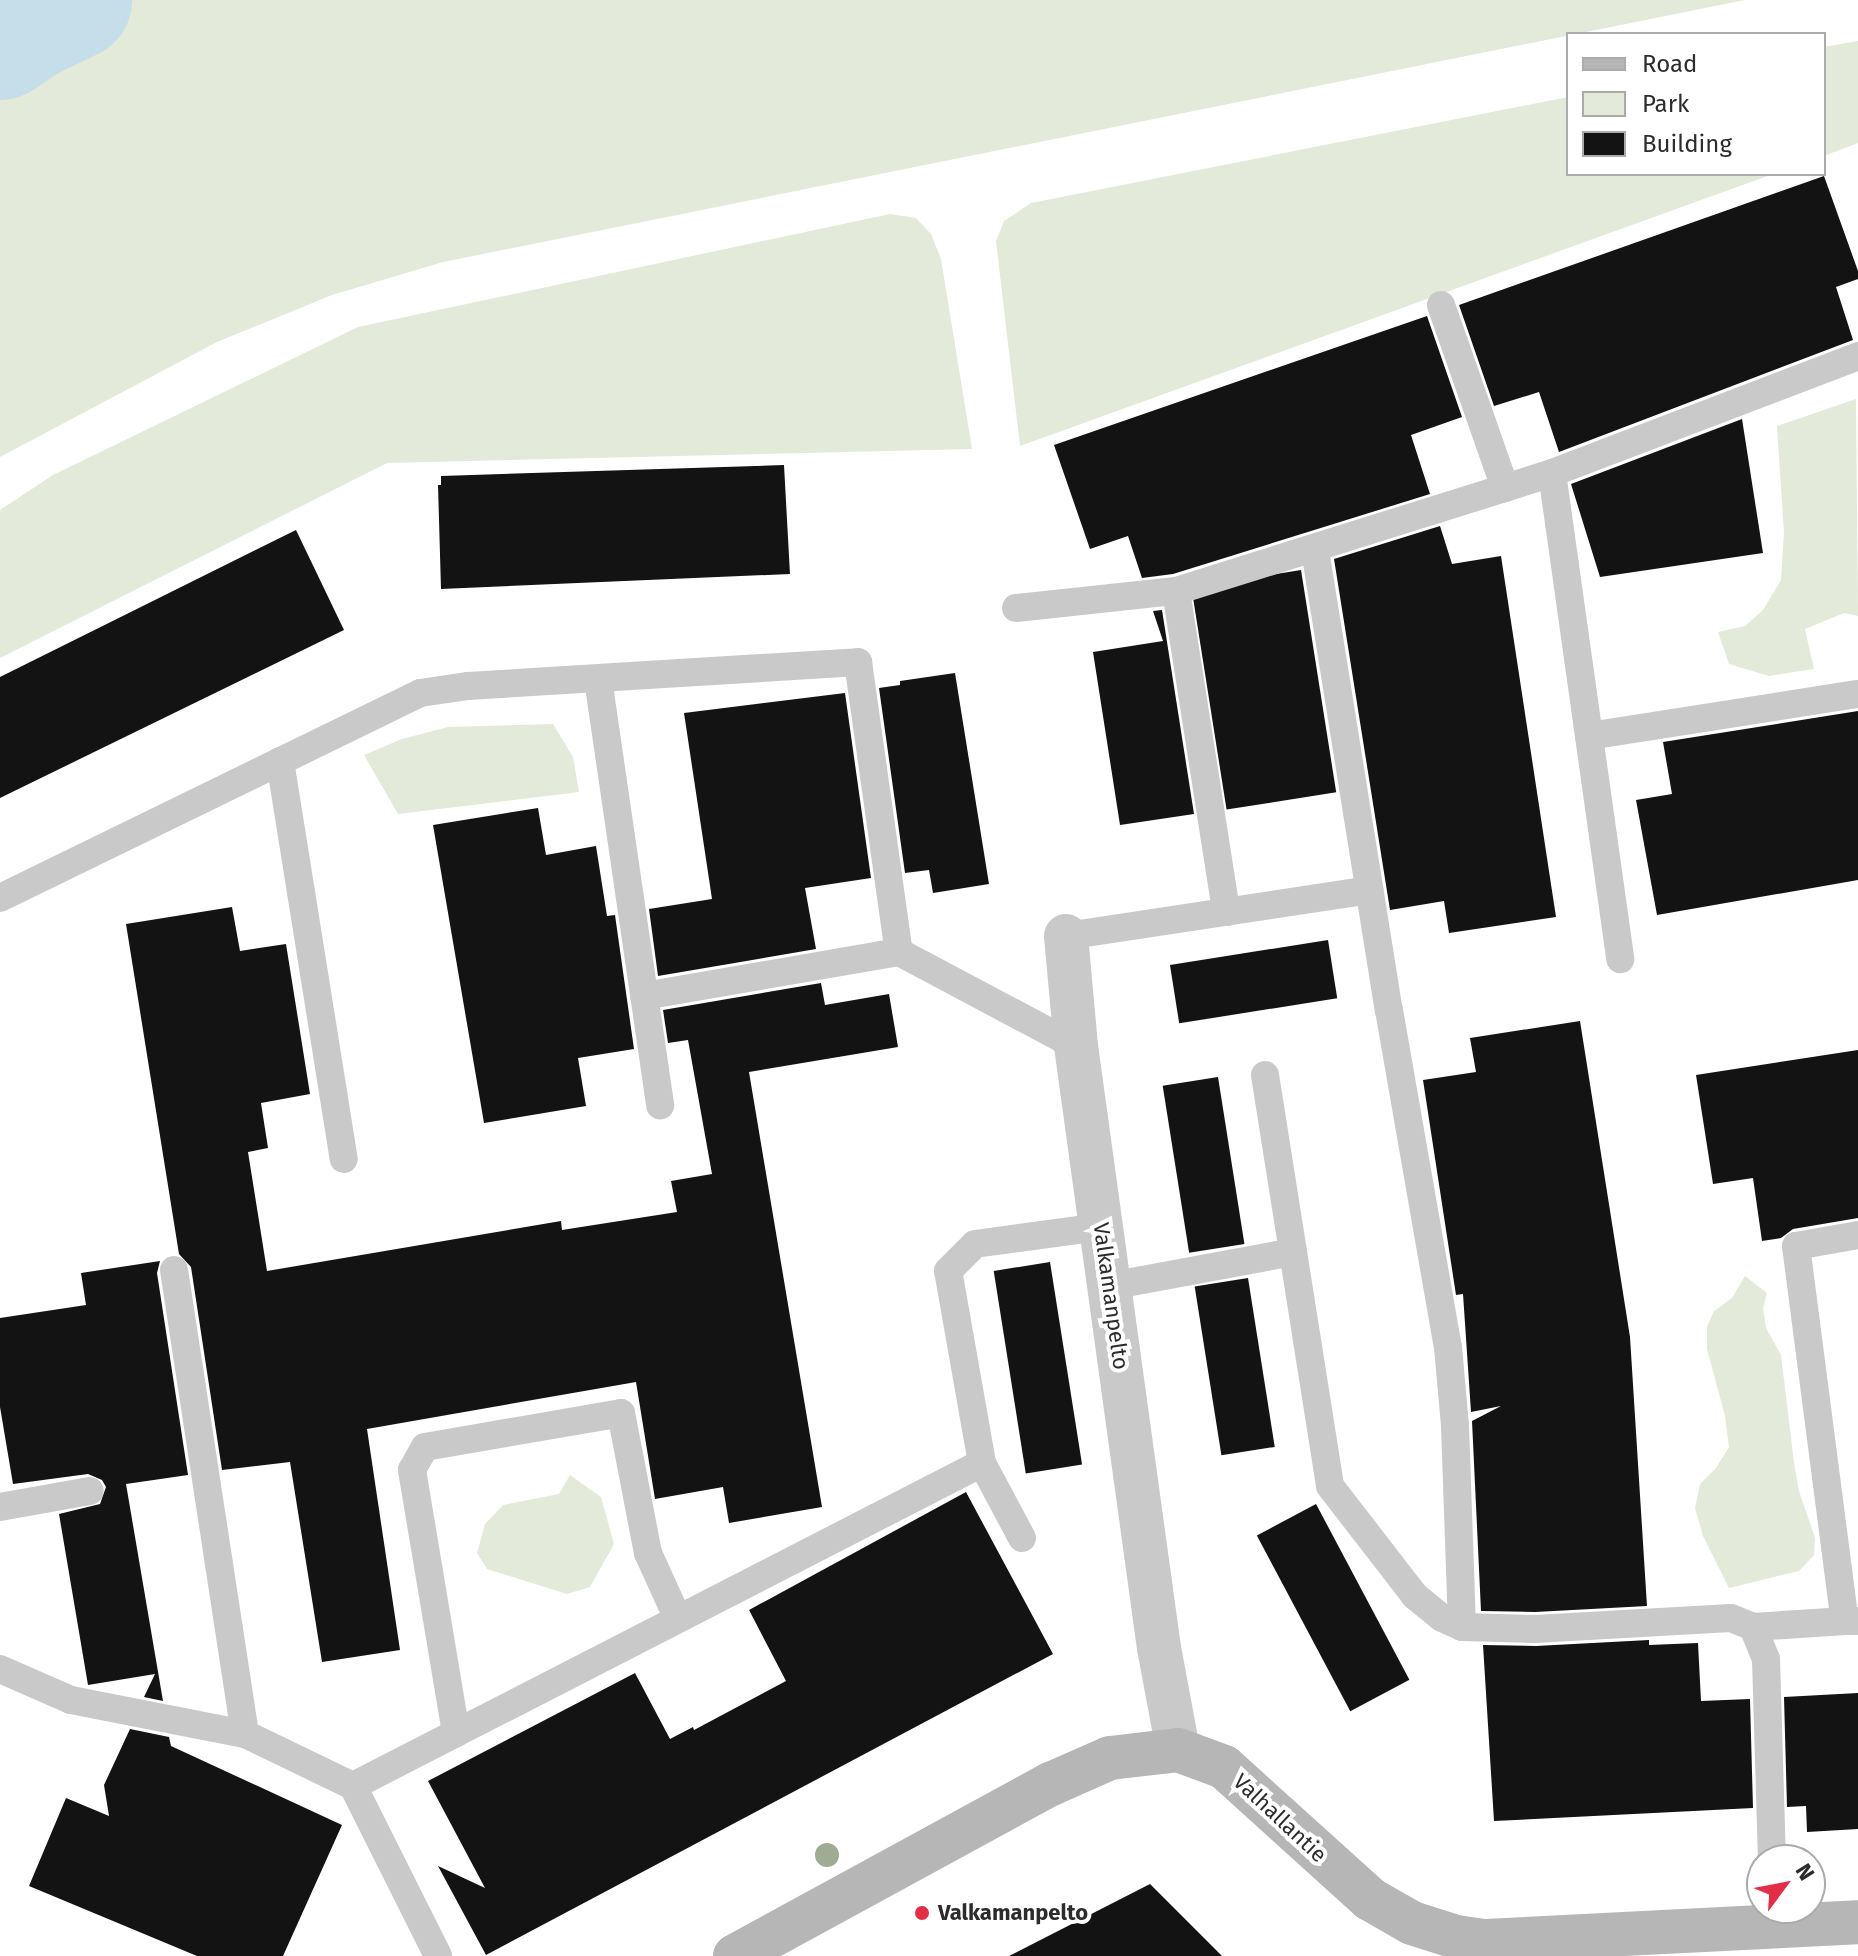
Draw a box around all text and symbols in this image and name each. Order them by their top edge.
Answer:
legend [1566,32,1826,176]
text: Road [1642,50,1697,78]
text: Park [1642,90,1689,118]
text: Building [1642,130,1732,158]
street label: Valkamanpelto [1088,1221,1134,1371]
street label: Valhallantie [1228,1768,1332,1868]
north arrow [1746,1844,1826,1924]
text: N [1790,1859,1820,1885]
place label: Valkamanpelto [938,1900,1088,1926]
marker: Valkamanpelto [913,1904,931,1922]

